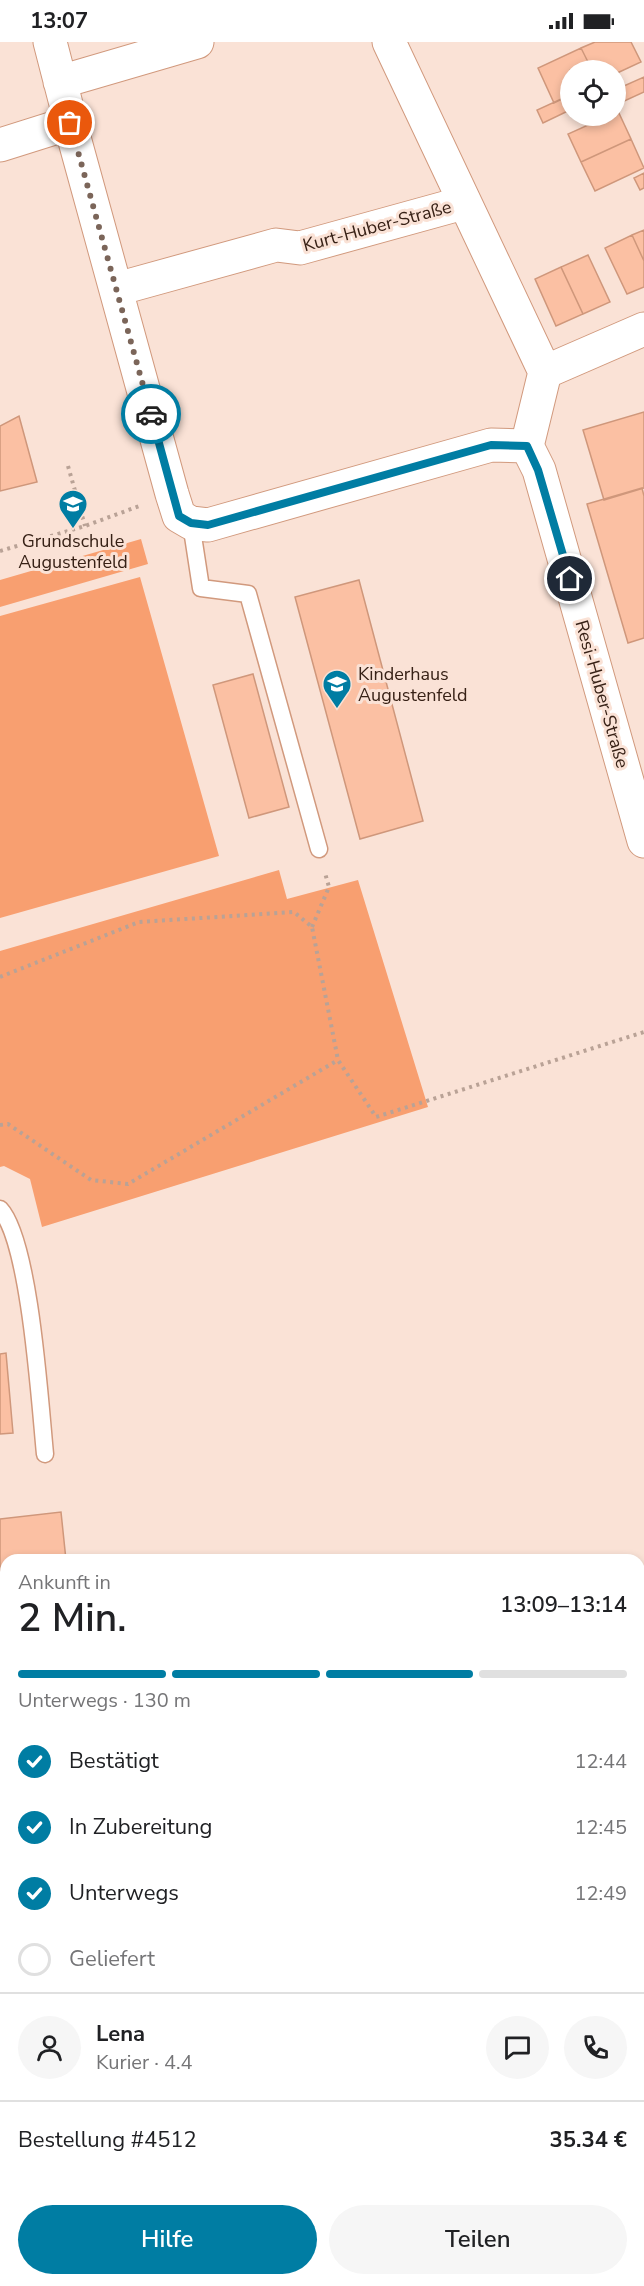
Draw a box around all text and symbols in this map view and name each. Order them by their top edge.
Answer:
text: 13:07 [30,6,88,36]
map controls [560,60,626,126]
button: locate [560,60,626,126]
pin [44,97,95,148]
icon: bag [53,106,86,139]
street label: Kurt-Huber-Straße [300,195,454,257]
courier [121,384,181,444]
icon: car [135,398,168,431]
school or university icon: Grundschule Augustenfeld [57,488,89,530]
place label: Grundschule Augustenfeld [18,529,128,574]
pin [544,553,595,604]
icon: home [553,562,586,595]
street label: Resi-Huber-Straße [569,617,635,771]
place label: Kinderhaus Augustenfeld [358,662,468,707]
school or university icon: Kinderhaus Augustenfeld [321,668,353,710]
text: Ankunft in [18,1569,111,1596]
text: 13:09–13:14 [500,1590,627,1620]
text: 2 Min. [18,1592,126,1645]
text: Unterwegs · 130 m [18,1687,191,1714]
icon: check [18,1745,51,1778]
text: Bestätigt [69,1746,159,1776]
text: 12:44 [574,1748,627,1775]
icon: check [18,1811,51,1844]
text: In Zubereitung [69,1812,212,1842]
text: 12:45 [574,1814,627,1841]
icon: check [18,1877,51,1910]
text: Unterwegs [69,1878,179,1908]
text: 12:49 [574,1880,627,1907]
text: Geliefert [69,1944,155,1974]
button: person [18,2016,81,2079]
button: chat [486,2016,549,2079]
button: phone [564,2016,627,2079]
text: Lena [96,2019,145,2049]
text: Kurier · 4.4 [96,2049,193,2076]
text: Bestellung #4512 [18,2125,197,2155]
text: 35.34 € [550,2125,627,2155]
button: Hilfe [18,2205,317,2274]
button: Teilen [329,2205,627,2274]

